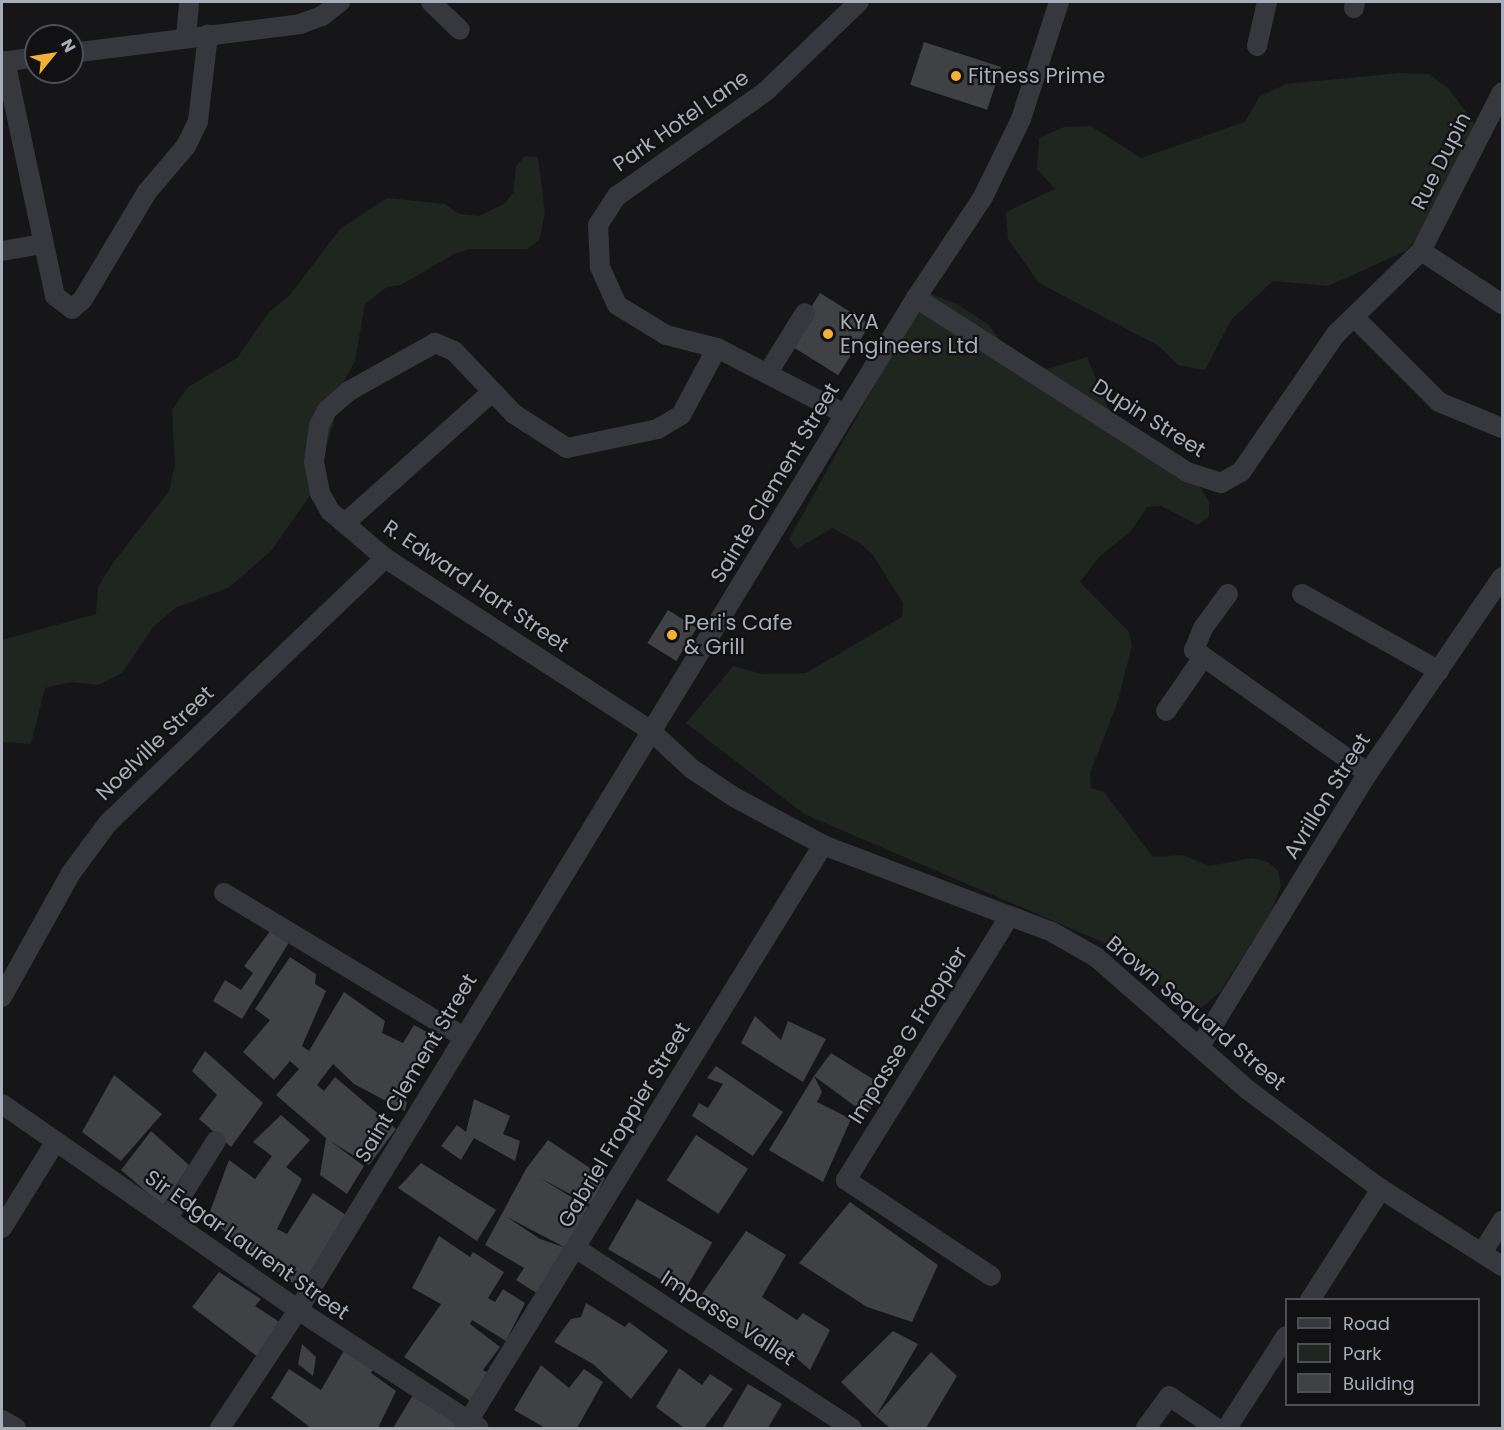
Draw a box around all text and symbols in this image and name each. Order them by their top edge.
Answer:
north arrow [24,24,84,84]
text: N [55,35,81,57]
place label: Fitness Prime [968,63,1105,89]
street label: Park Hotel Lane [608,65,754,177]
marker: Fitness Prime [949,69,963,83]
street label: Rue Dupin [1406,108,1476,214]
place label: KYA Engineers Ltd [840,309,978,359]
marker: KYA Engineers Ltd [821,327,835,341]
street label: Dupin Street [1088,373,1210,463]
street label: Sainte Clement Street [705,379,845,587]
street label: R. Edward Hart Street [379,515,573,657]
place label: Peri's Cafe & Grill [684,610,792,660]
marker: Peri's Cafe & Grill [665,628,679,642]
street label: Noelville Street [91,681,219,805]
street label: Avrillon Street [1278,729,1376,863]
street label: Brown Sequard Street [1101,930,1291,1096]
street label: Impasse G Froppier [843,942,973,1128]
street label: Saint Clement Street [350,969,482,1167]
street label: Gabriel Froppier Street [553,1018,695,1232]
street label: Sir Edgar Laurent Street [140,1165,354,1325]
street label: Impasse Vallet [656,1265,800,1371]
legend [1285,1298,1480,1406]
text: Road [1343,1311,1390,1336]
text: Park [1343,1341,1382,1366]
text: Building [1343,1371,1415,1396]

